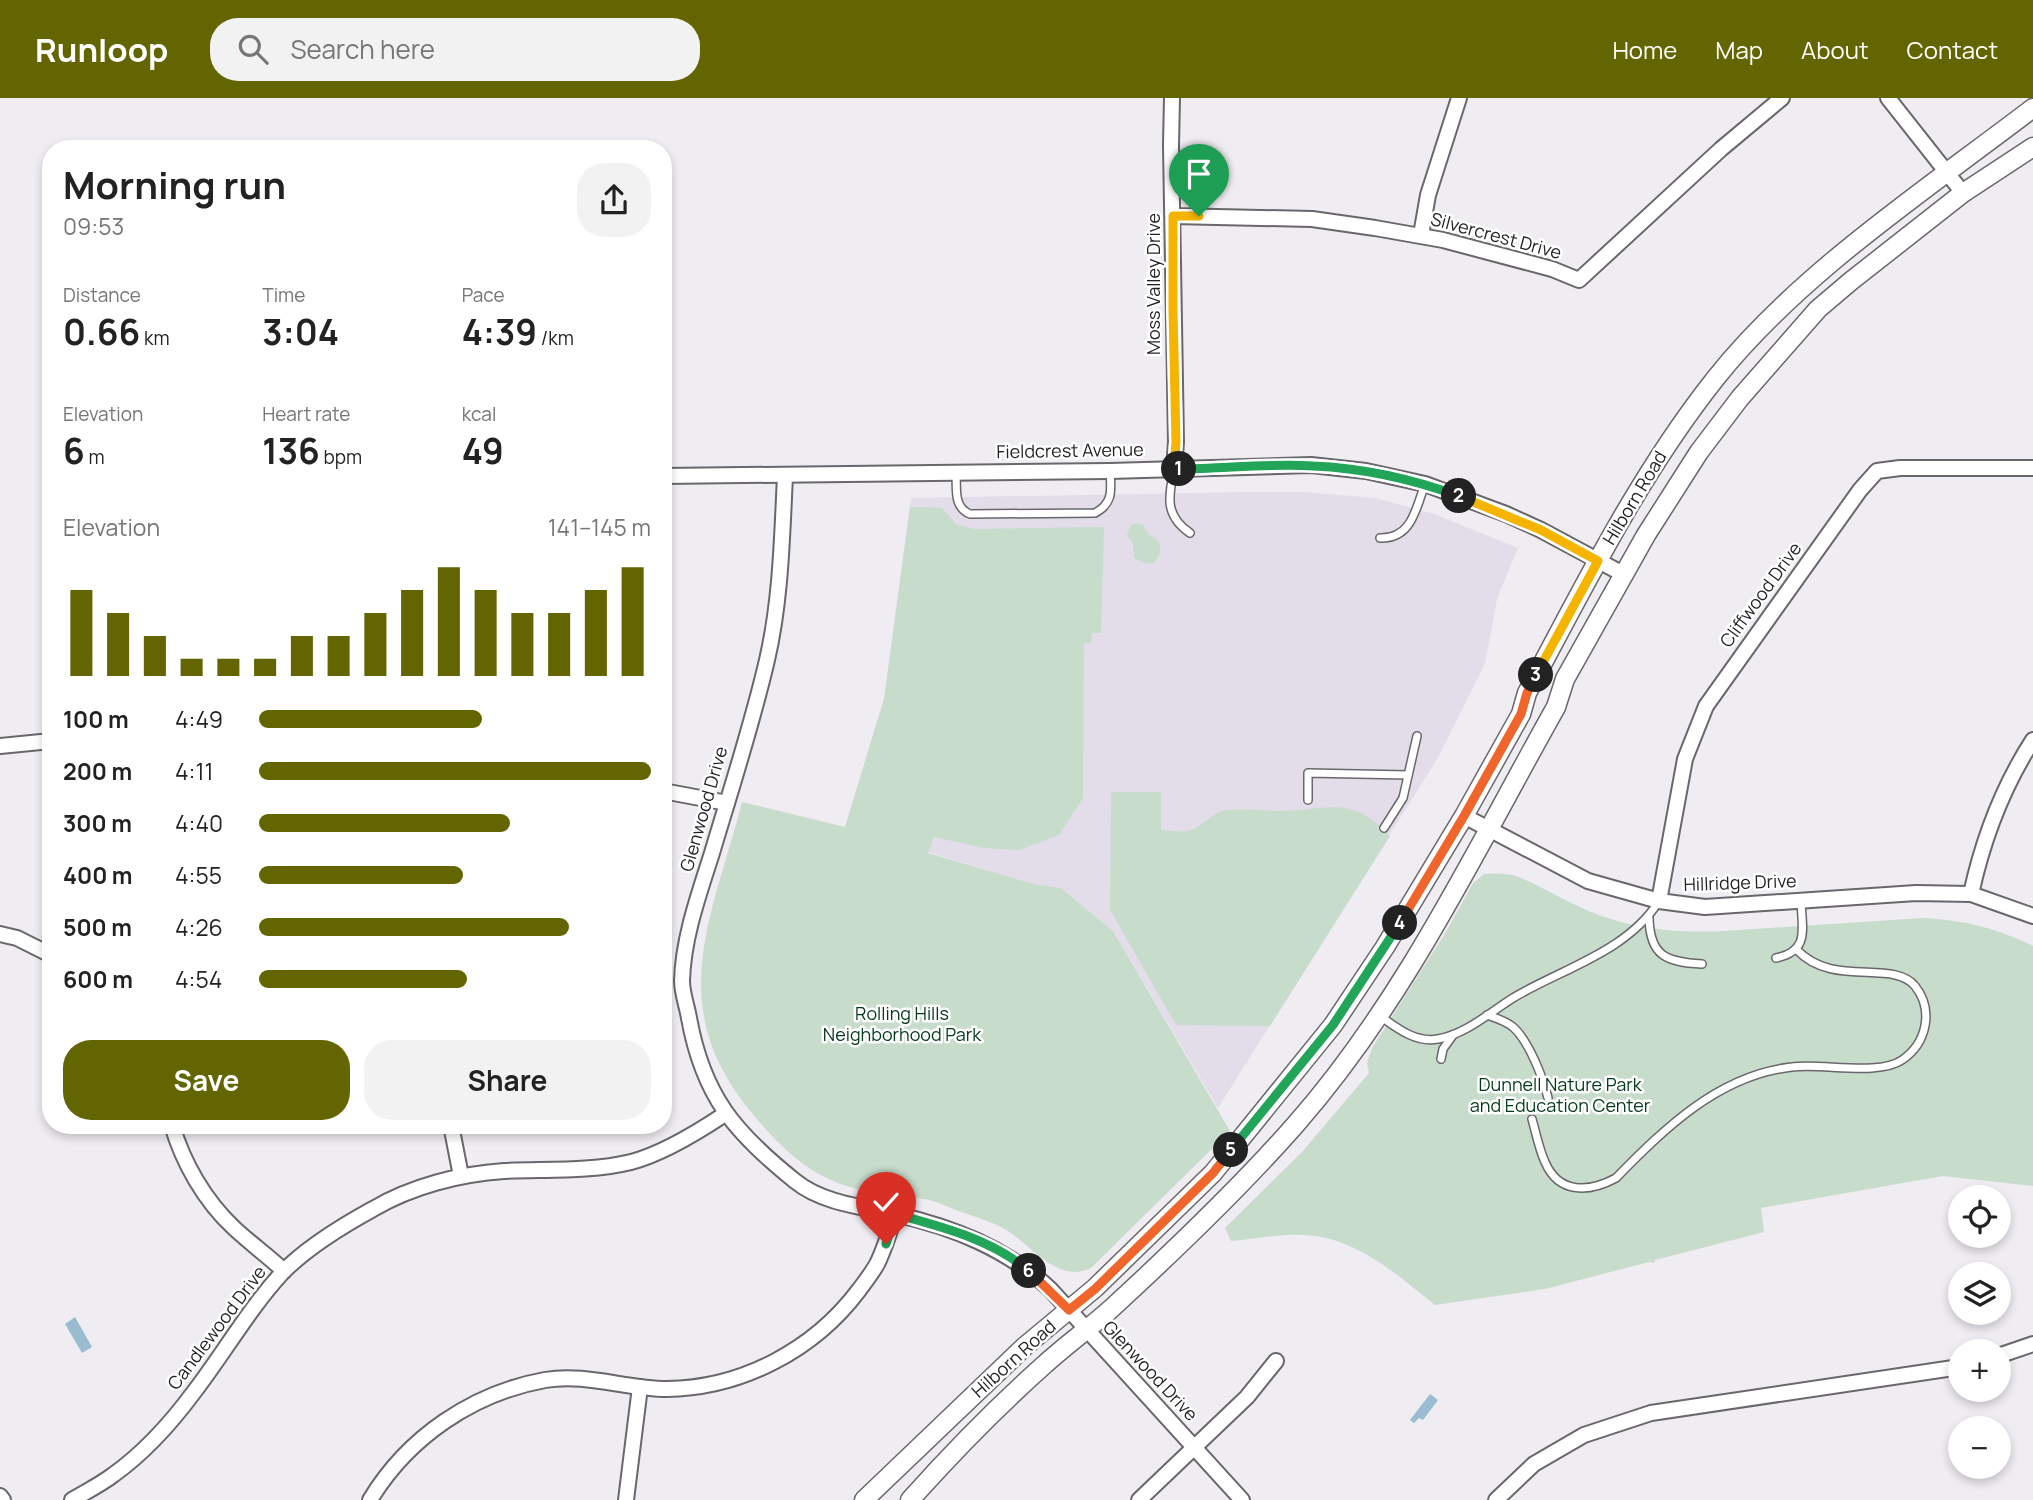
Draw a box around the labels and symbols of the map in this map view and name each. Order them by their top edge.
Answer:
pin [1169,144,1229,216]
street label: Silvercrest Drive [1428,206,1564,264]
street label: Moss Valley Drive [1141,213,1165,355]
street label: Fieldcrest Avenue [996,437,1144,463]
street label: Hilborn Road [1597,446,1672,549]
pin: 1 [1162,452,1196,486]
pin: 2 [1442,478,1476,514]
street label: Cliffwood Drive [1714,537,1806,652]
pin: 3 [1518,658,1554,692]
street label: Glenwood Drive [674,743,732,874]
street label: Hillridge Drive [1683,868,1797,896]
pin: 4 [1382,906,1418,940]
park label: Rolling Hills Neighborhood Park [823,1001,982,1046]
park label: Dunnell Nature Park and Education Center [1470,1072,1651,1117]
pin: 5 [1214,1132,1248,1168]
pin [856,1172,916,1244]
pin: 6 [1012,1254,1046,1288]
street label: Candlewood Drive [162,1260,271,1394]
street label: Hilborn Road [966,1314,1061,1402]
street label: Glenwood Drive [1098,1315,1203,1426]

